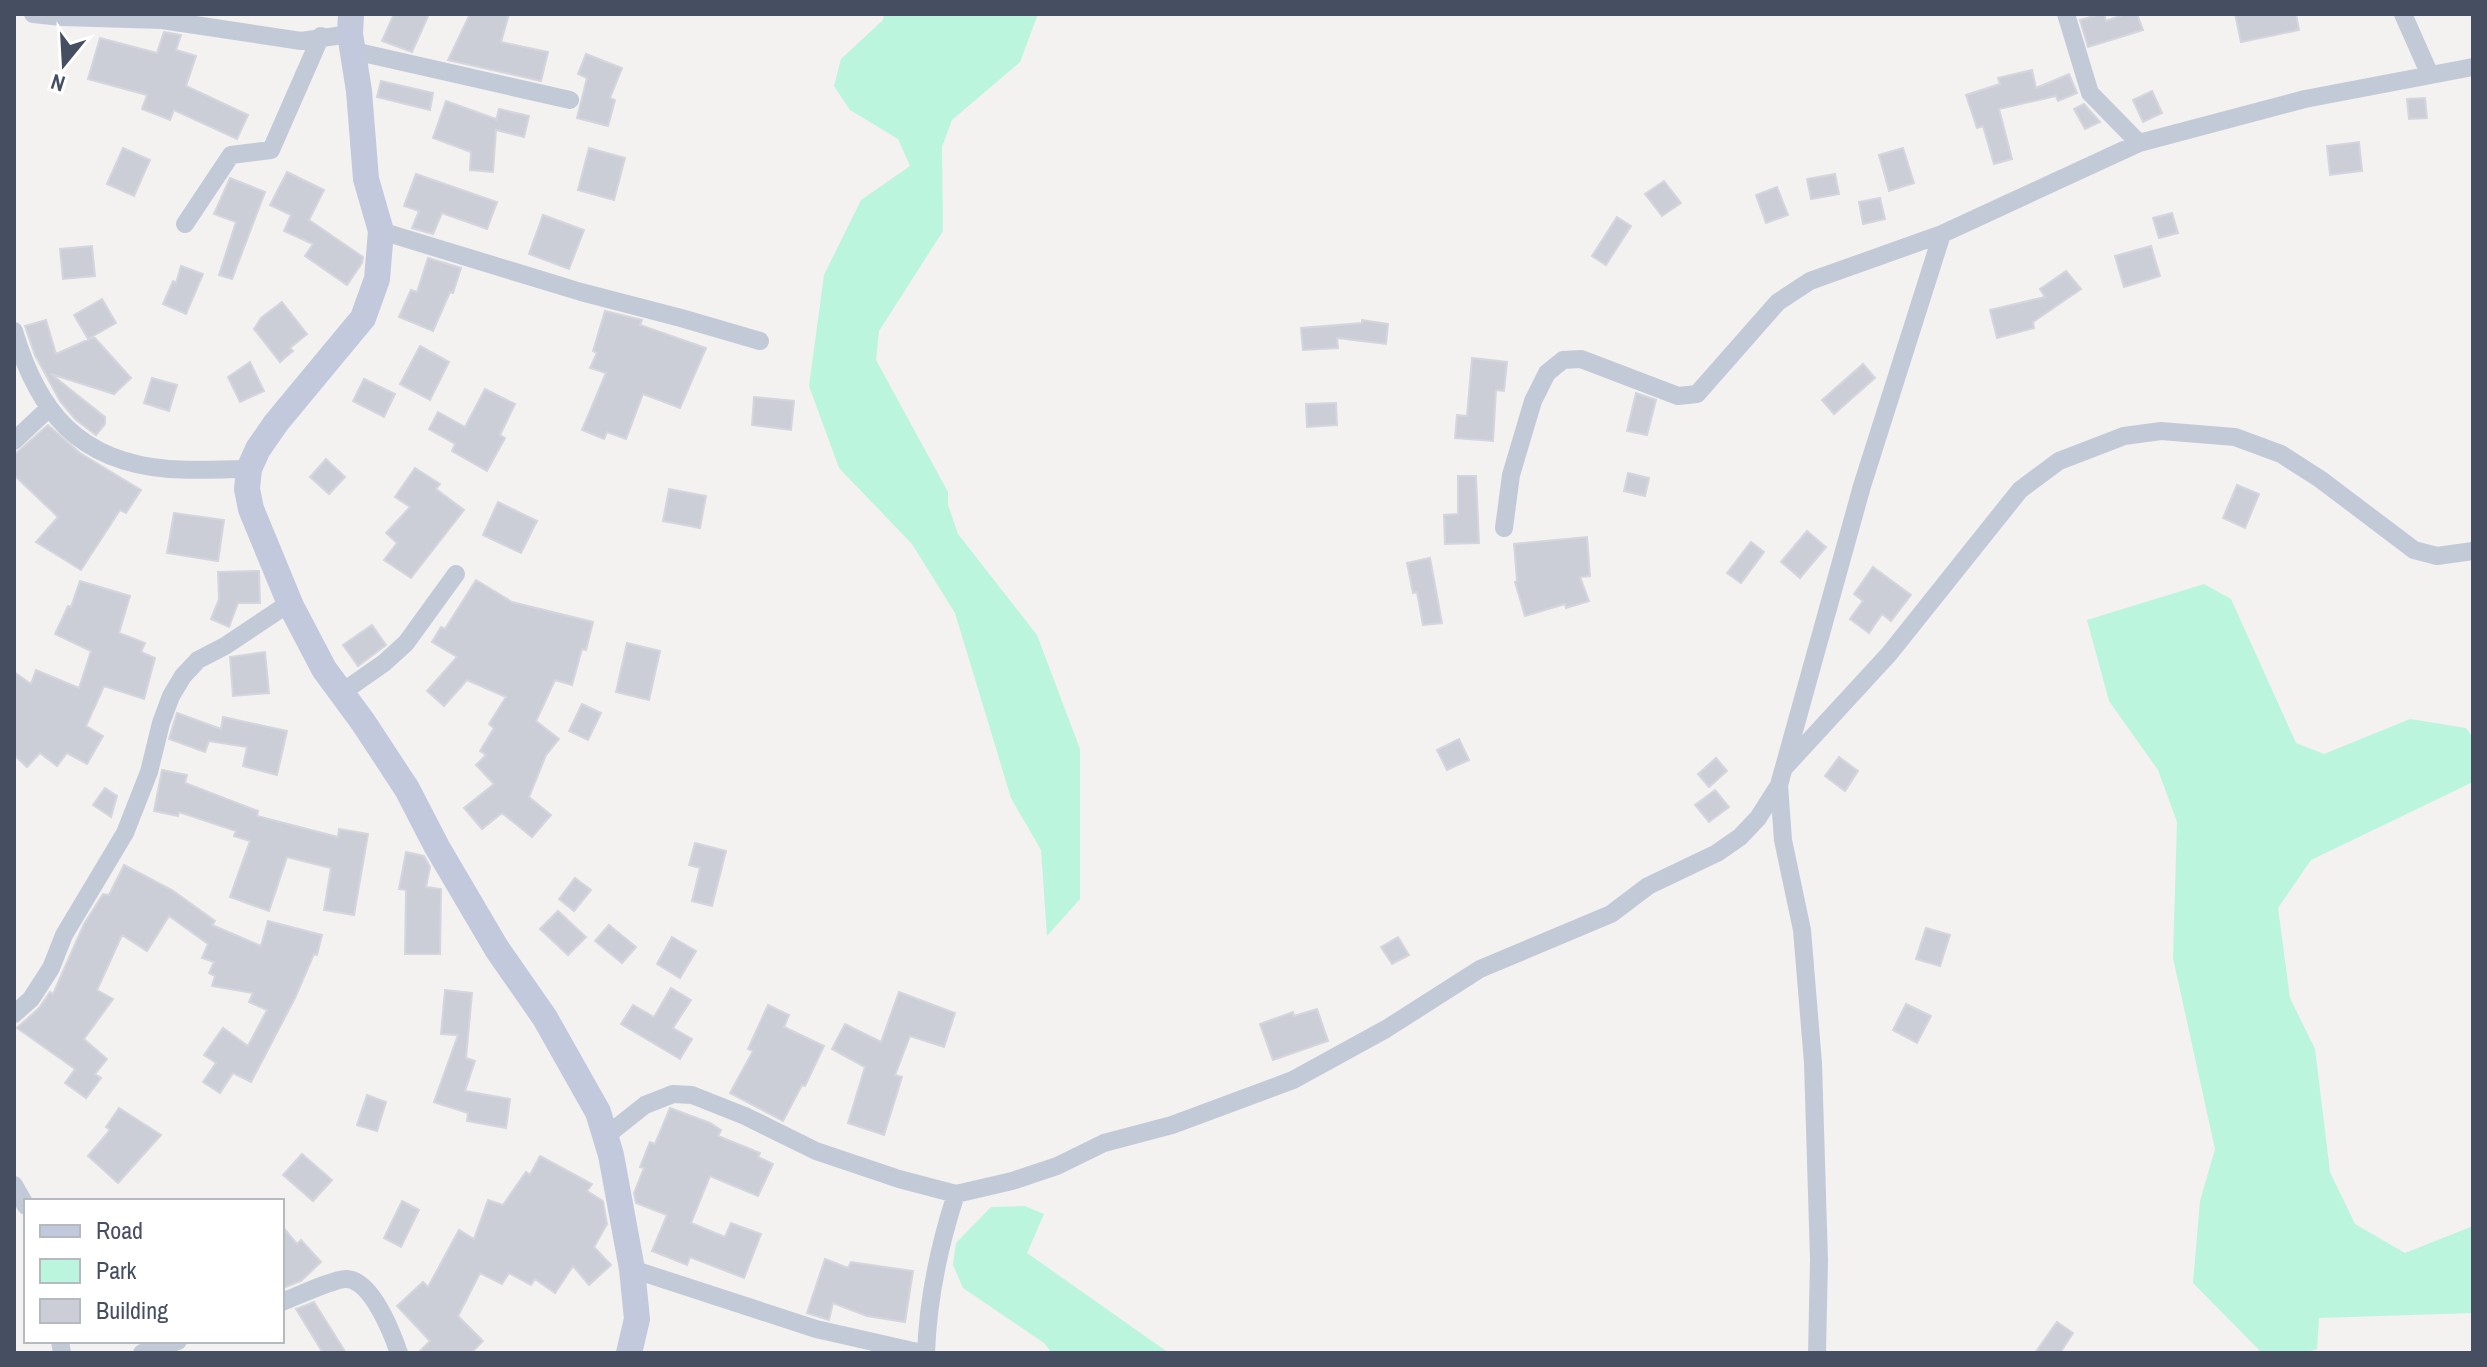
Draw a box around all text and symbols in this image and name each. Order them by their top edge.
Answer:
north arrow [24,24,104,104]
text: N [47,67,69,99]
legend [24,1199,284,1343]
text: Road [96,1214,143,1246]
text: Park [96,1254,137,1286]
text: Building [96,1294,168,1326]

